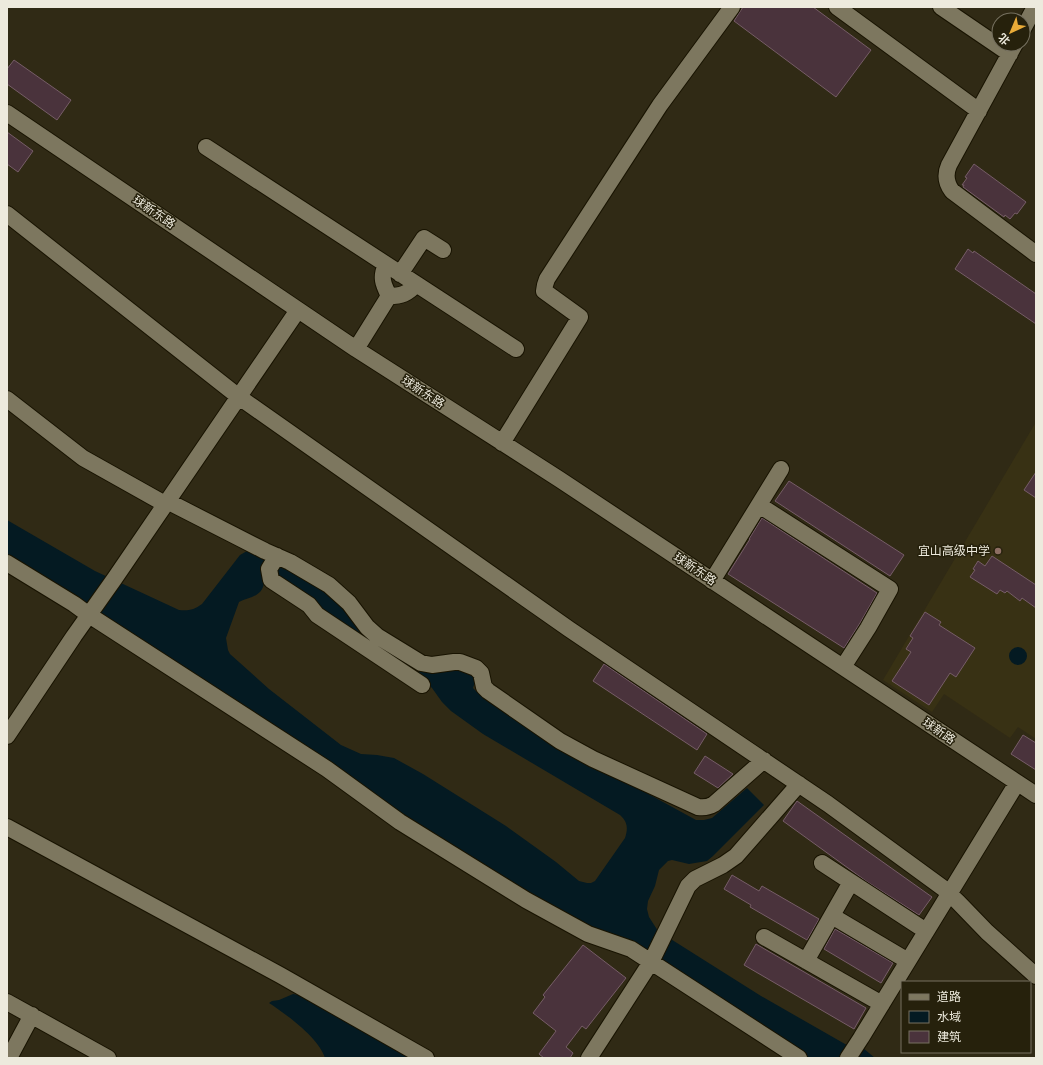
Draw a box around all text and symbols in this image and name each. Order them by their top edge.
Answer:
north arrow [991,12,1031,52]
text: 北 [996,31,1012,47]
street label: 球新东路 [130,193,178,231]
street label: 球新东路 [399,373,447,411]
place label: 宜山高级中学 [918,544,990,558]
marker: 宜山高级中学 [993,546,1003,556]
street label: 球新东路 [671,550,719,588]
street label: 球新路 [920,715,958,747]
legend [901,981,1031,1053]
text: 道路 [937,990,961,1004]
text: 水域 [937,1010,961,1024]
text: 建筑 [937,1030,961,1044]

